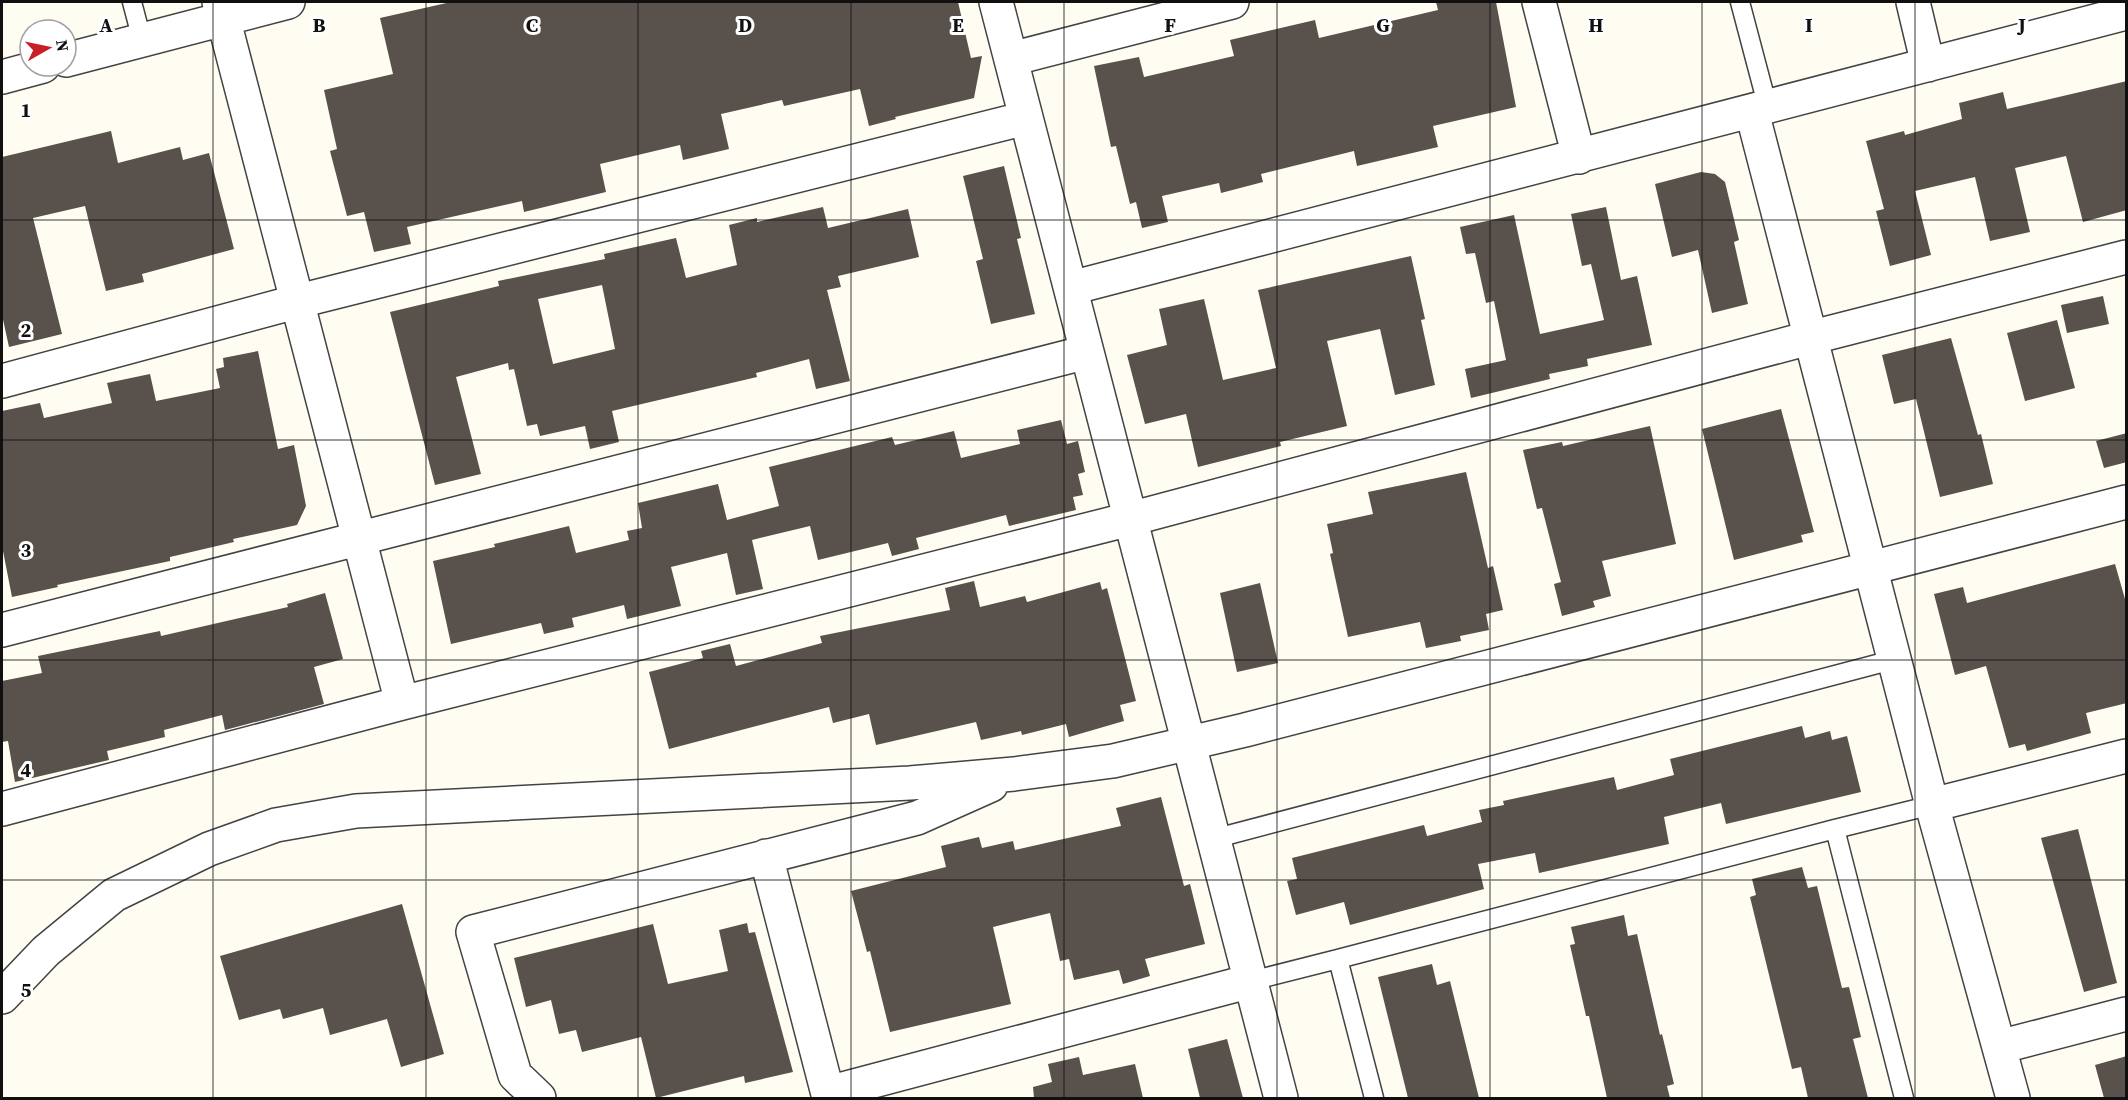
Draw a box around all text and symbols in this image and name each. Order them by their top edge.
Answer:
text: A [99,11,113,39]
text: B [312,11,326,39]
text: C [526,11,538,39]
text: D [738,11,752,39]
text: E [952,11,964,39]
text: F [1164,11,1176,39]
text: G [1376,11,1390,39]
text: H [1588,11,1604,39]
text: I [1805,11,1813,39]
text: J [2016,11,2026,39]
north arrow [18,18,78,78]
text: N [51,38,75,53]
text: 1 [21,96,31,124]
text: 2 [21,316,32,344]
text: 3 [21,536,32,564]
text: 4 [21,756,32,784]
text: 5 [21,976,32,1004]

